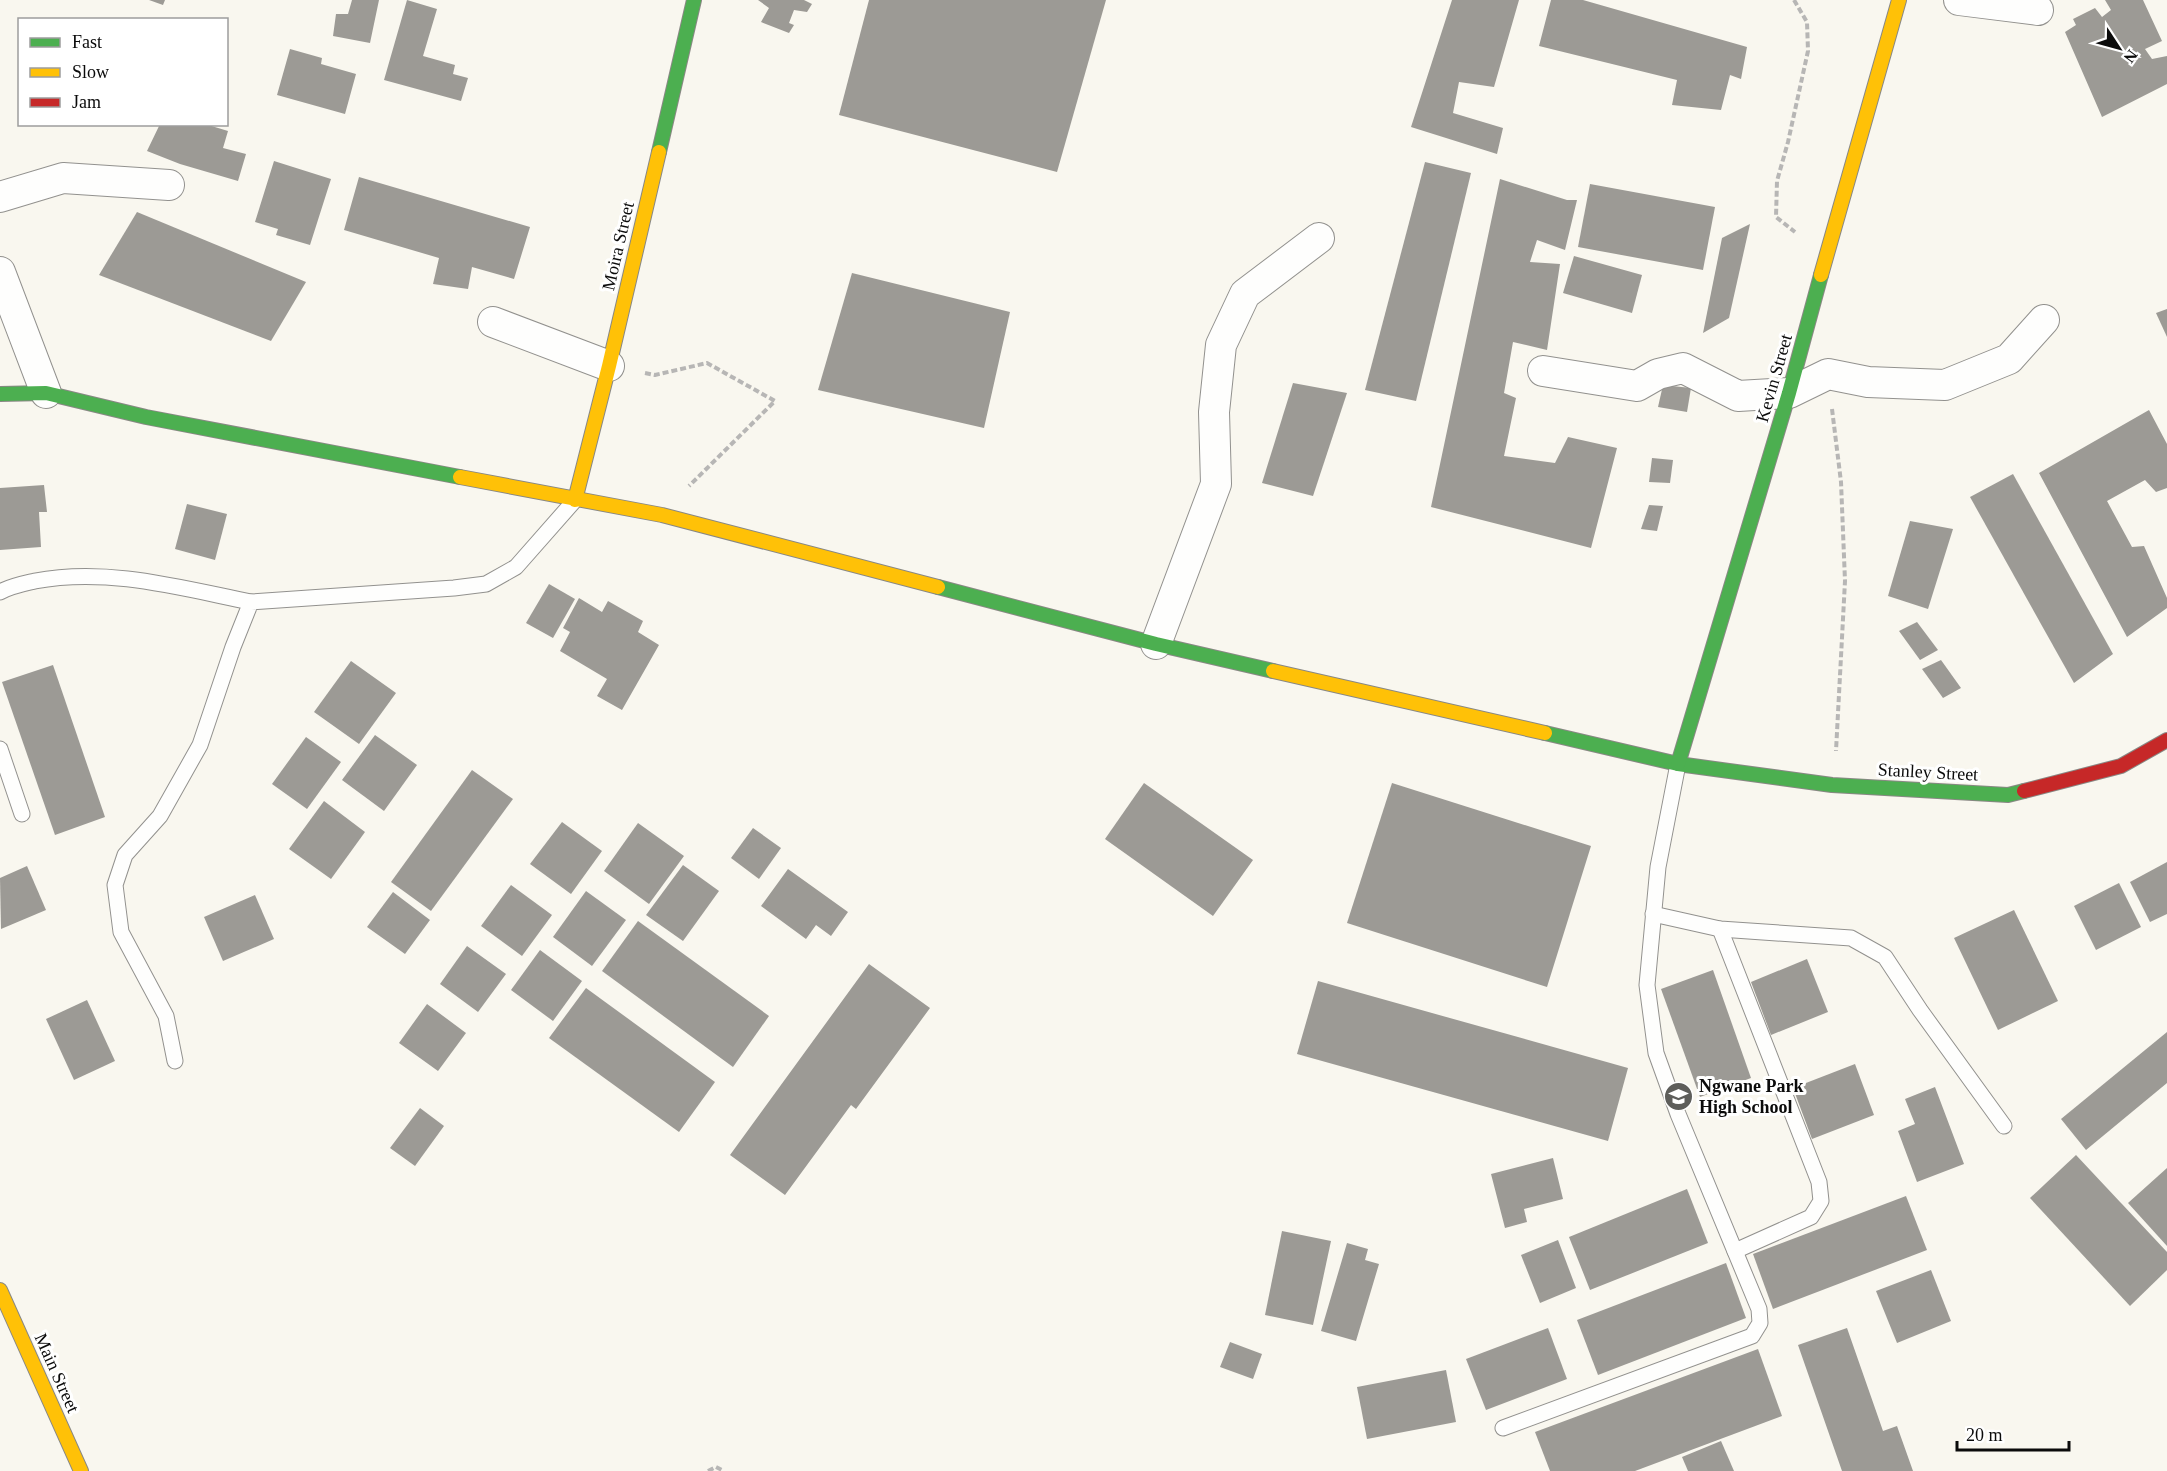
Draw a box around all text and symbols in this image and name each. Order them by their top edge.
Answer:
legend [18,18,228,126]
north arrow [2089,18,2149,78]
text: Fast [72,32,102,52]
text: N [2120,47,2141,67]
text: Slow [72,62,109,82]
text: Jam [72,92,101,112]
street label: Moira Street [598,200,638,292]
street label: Kevin Street [1752,332,1796,424]
street label: Stanley Street [1877,759,1979,785]
place label: Ngwane Park High School [1699,1076,1804,1117]
school or university icon: Ngwane Park High School [1662,1080,1694,1112]
street label: Main Street [31,1330,83,1416]
scale bar [1957,1414,2070,1452]
text: 20 m [1966,1425,2003,1445]

